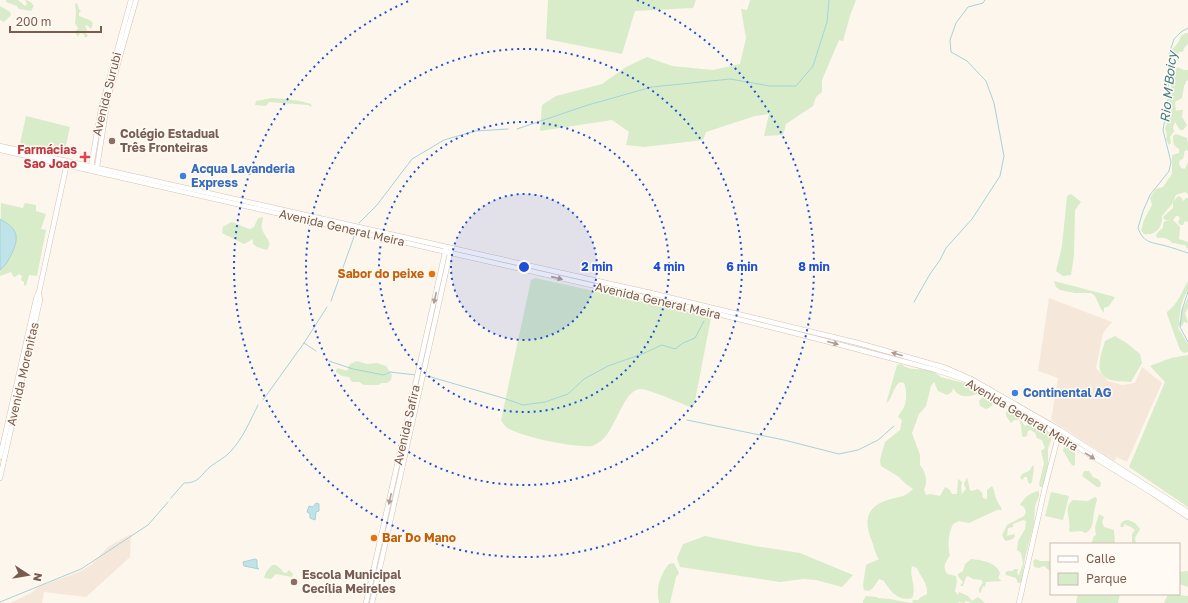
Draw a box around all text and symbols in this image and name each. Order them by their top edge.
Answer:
scale bar [10,8,101,34]
text: 200 m [16,14,51,29]
water label: Rio M'Boicy [1156,49,1180,123]
street label: Avenida Surubi [89,50,124,137]
place label: Colégio Estadual Três Fronteiras [120,126,219,155]
marker: Colégio Estadual Três Fronteiras [107,136,117,146]
place label: Farmácias Sao Joao [17,142,77,171]
marker: Farmácias Sao Joao [80,152,90,162]
place label: Acqua Lavanderia Express [191,161,295,190]
marker: Acqua Lavanderia Express [178,171,188,181]
street label: Avenida General Meira [278,206,406,249]
text: 2 min [581,259,613,274]
text: 4 min [653,259,685,274]
text: 6 min [726,259,758,274]
text: 8 min [798,259,830,274]
centre of rings [517,260,531,274]
place label: Sabor do peixe [338,266,424,281]
marker: Sabor do peixe [427,269,437,279]
one-way arrow [550,275,563,281]
street label: Avenida General Meira [594,279,722,322]
one-way arrow [431,292,437,305]
street label: Avenida Morenitas [3,321,42,427]
one-way arrow [827,340,839,346]
one-way arrow [891,351,903,357]
street label: Avenida General Meira [963,375,1081,454]
street label: Avenida Safira [390,383,423,466]
place label: Continental AG [1023,385,1112,400]
marker: Continental AG [1010,388,1020,398]
one-way arrow [1085,452,1095,460]
one-way arrow [386,492,392,505]
place label: Bar Do Mano [382,530,456,545]
marker: Bar Do Mano [369,533,379,543]
legend [1050,543,1180,595]
text: Calle [1086,551,1116,566]
north arrow [8,555,48,595]
place label: Escola Municipal Cecília Meireles [302,567,401,596]
text: Parque [1086,571,1127,586]
text: N [31,572,45,583]
marker: Escola Municipal Cecília Meireles [289,577,299,587]

